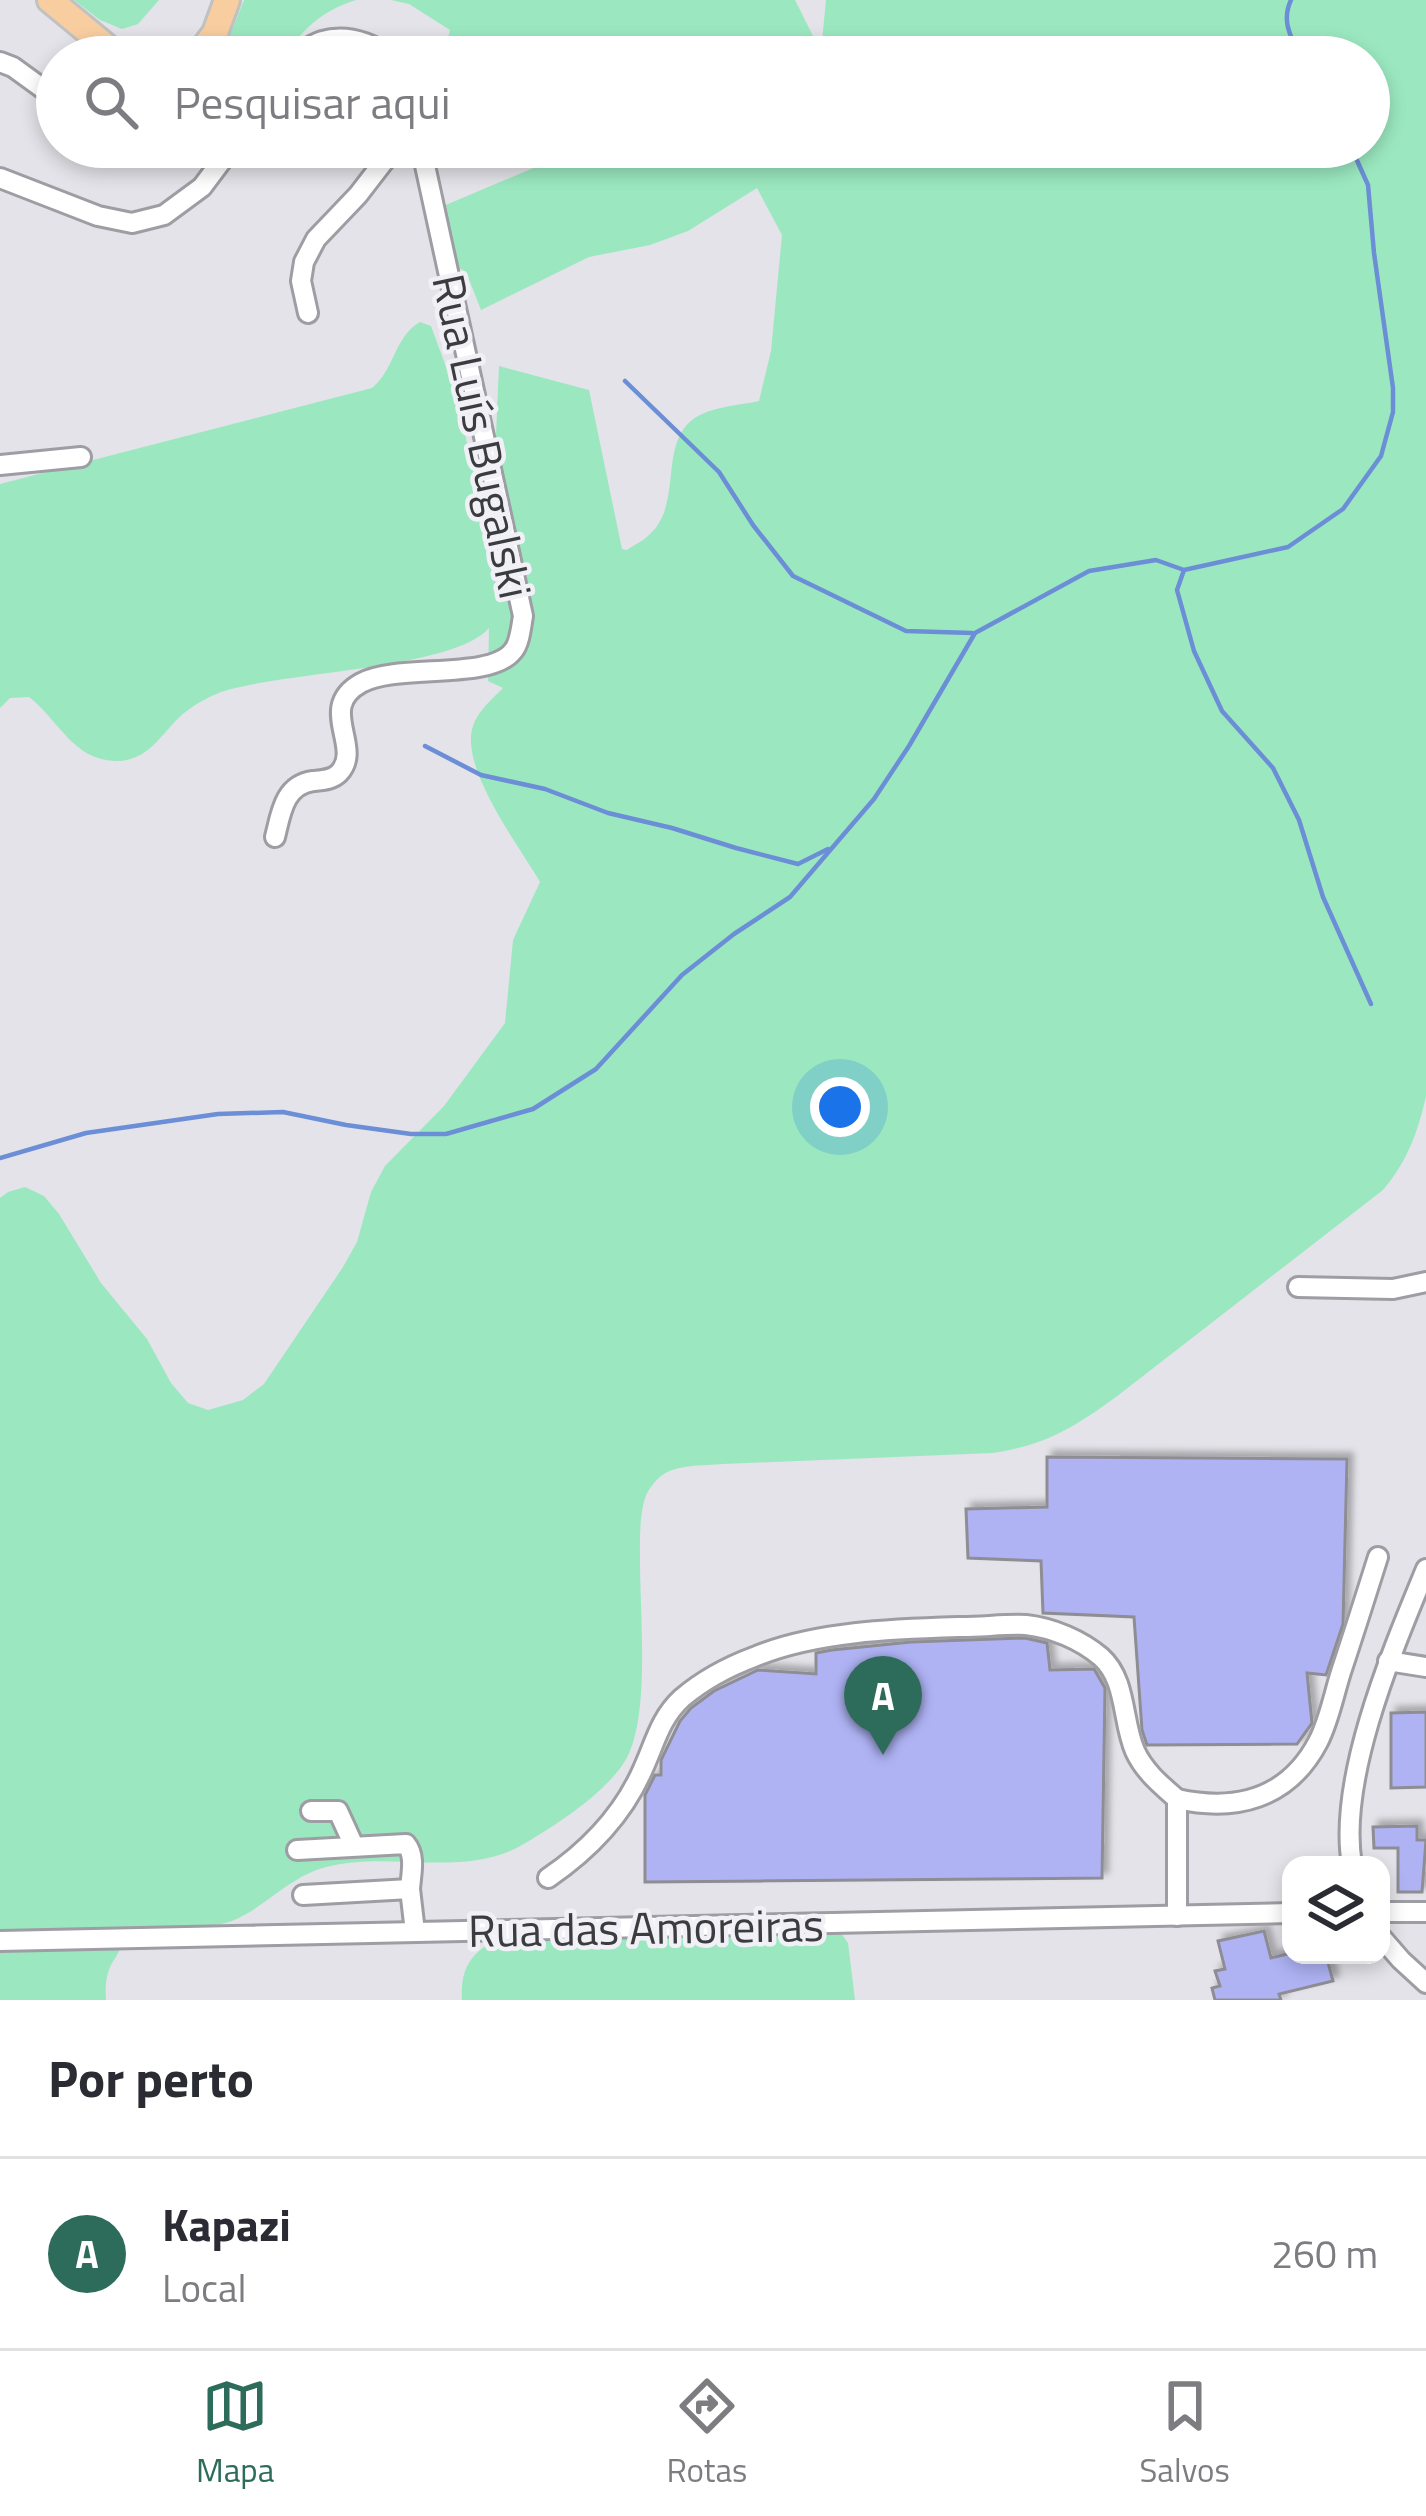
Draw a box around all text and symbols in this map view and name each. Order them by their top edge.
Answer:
search box [36,36,1390,168]
text: Pesquisar aqui [174,68,450,136]
icon: search [78,69,144,135]
street label: Rua Luís Bugalski [415,268,551,604]
your location [810,1077,870,1137]
pin: A [844,1656,922,1755]
map controls [1282,1856,1390,1964]
button: layers [1282,1856,1390,1964]
street label: Rua das Amoreiras [467,1890,825,1964]
text: Por perto [48,2039,254,2117]
text: Kapazi [162,2190,291,2258]
text: A [75,2224,99,2283]
text: 260 m [1271,2224,1378,2283]
text: Local [162,2258,247,2317]
tab: Mapa [196,2373,274,2495]
tab: Rotas [666,2373,747,2495]
tab: Salvos [1139,2373,1230,2495]

